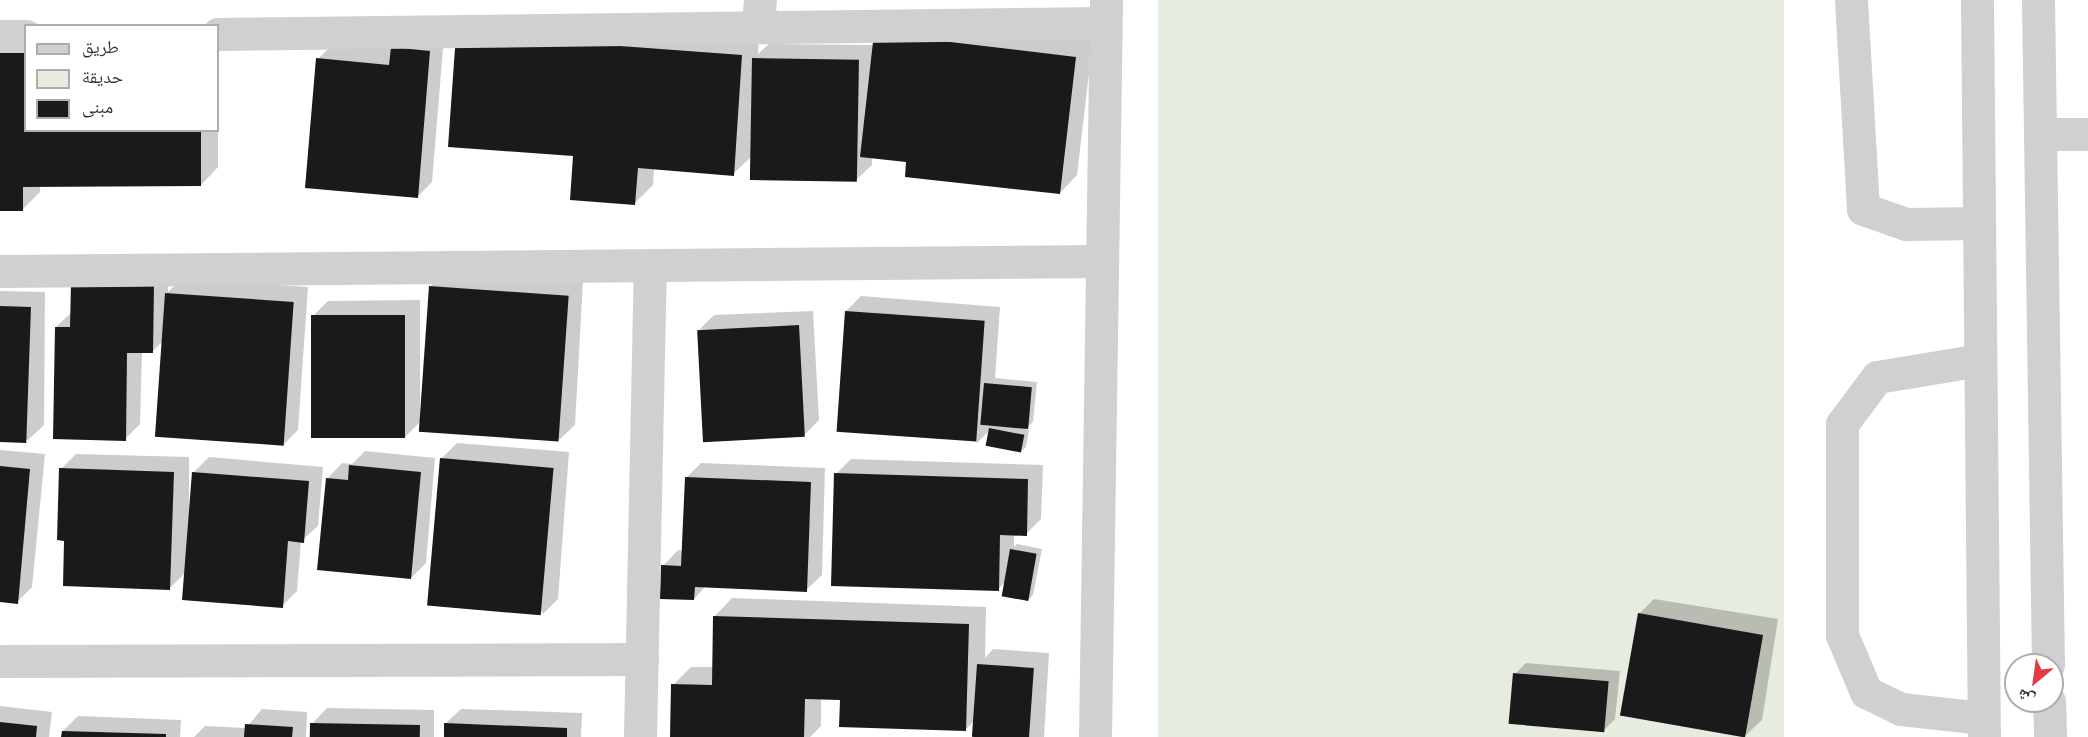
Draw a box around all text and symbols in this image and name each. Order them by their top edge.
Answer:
legend [24,24,219,132]
text: طريق [82,37,119,57]
text: حديقة [82,67,123,87]
text: مبنى [82,97,113,117]
north arrow [2004,653,2064,713]
text: ش [2014,686,2038,709]

